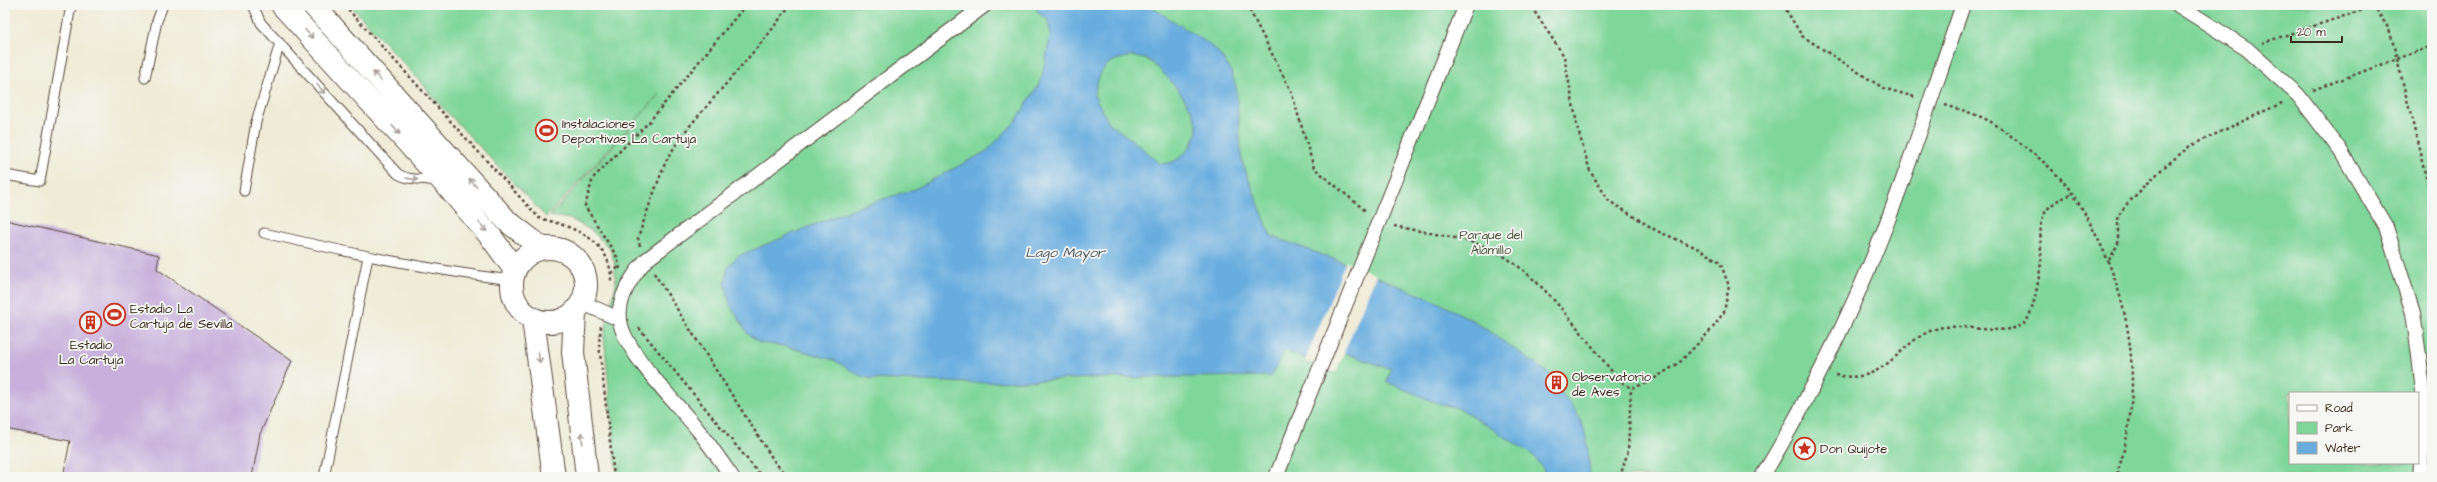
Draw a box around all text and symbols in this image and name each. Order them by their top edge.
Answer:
scale bar [2291,18,2342,44]
text: 20 m [2297,24,2326,41]
one-way arrow [304,29,313,39]
one-way arrow [372,71,381,81]
one-way arrow [316,84,326,94]
place label: Instalaciones Deportivas La Cartuja [562,115,696,148]
sports icon: Instalaciones Deportivas La Cartuja [533,117,559,143]
one-way arrow [391,125,401,135]
one-way arrow [405,175,418,183]
one-way arrow [468,178,478,188]
one-way arrow [478,222,487,232]
park label: Parque del Alamillo [1459,226,1523,259]
water label: Lago Mayor [1025,243,1106,263]
place label: Estadio La Cartuja de Sevilla [130,300,233,333]
sports icon: Estadio La Cartuja de Sevilla [102,302,128,328]
building icon: Estadio La Cartuja [78,309,104,335]
place label: Estadio La Cartuja [59,336,124,369]
one-way arrow [535,350,543,363]
place label: Observatorio de Aves [1572,368,1652,401]
building icon: Observatorio de Aves [1544,370,1570,396]
legend [2289,392,2419,464]
text: Road [2325,400,2353,417]
text: Park [2325,420,2353,437]
one-way arrow [579,432,586,445]
place icon: Don Quijote [1791,435,1817,461]
place label: Don Quijote [1820,440,1887,458]
text: Water [2325,440,2361,457]

